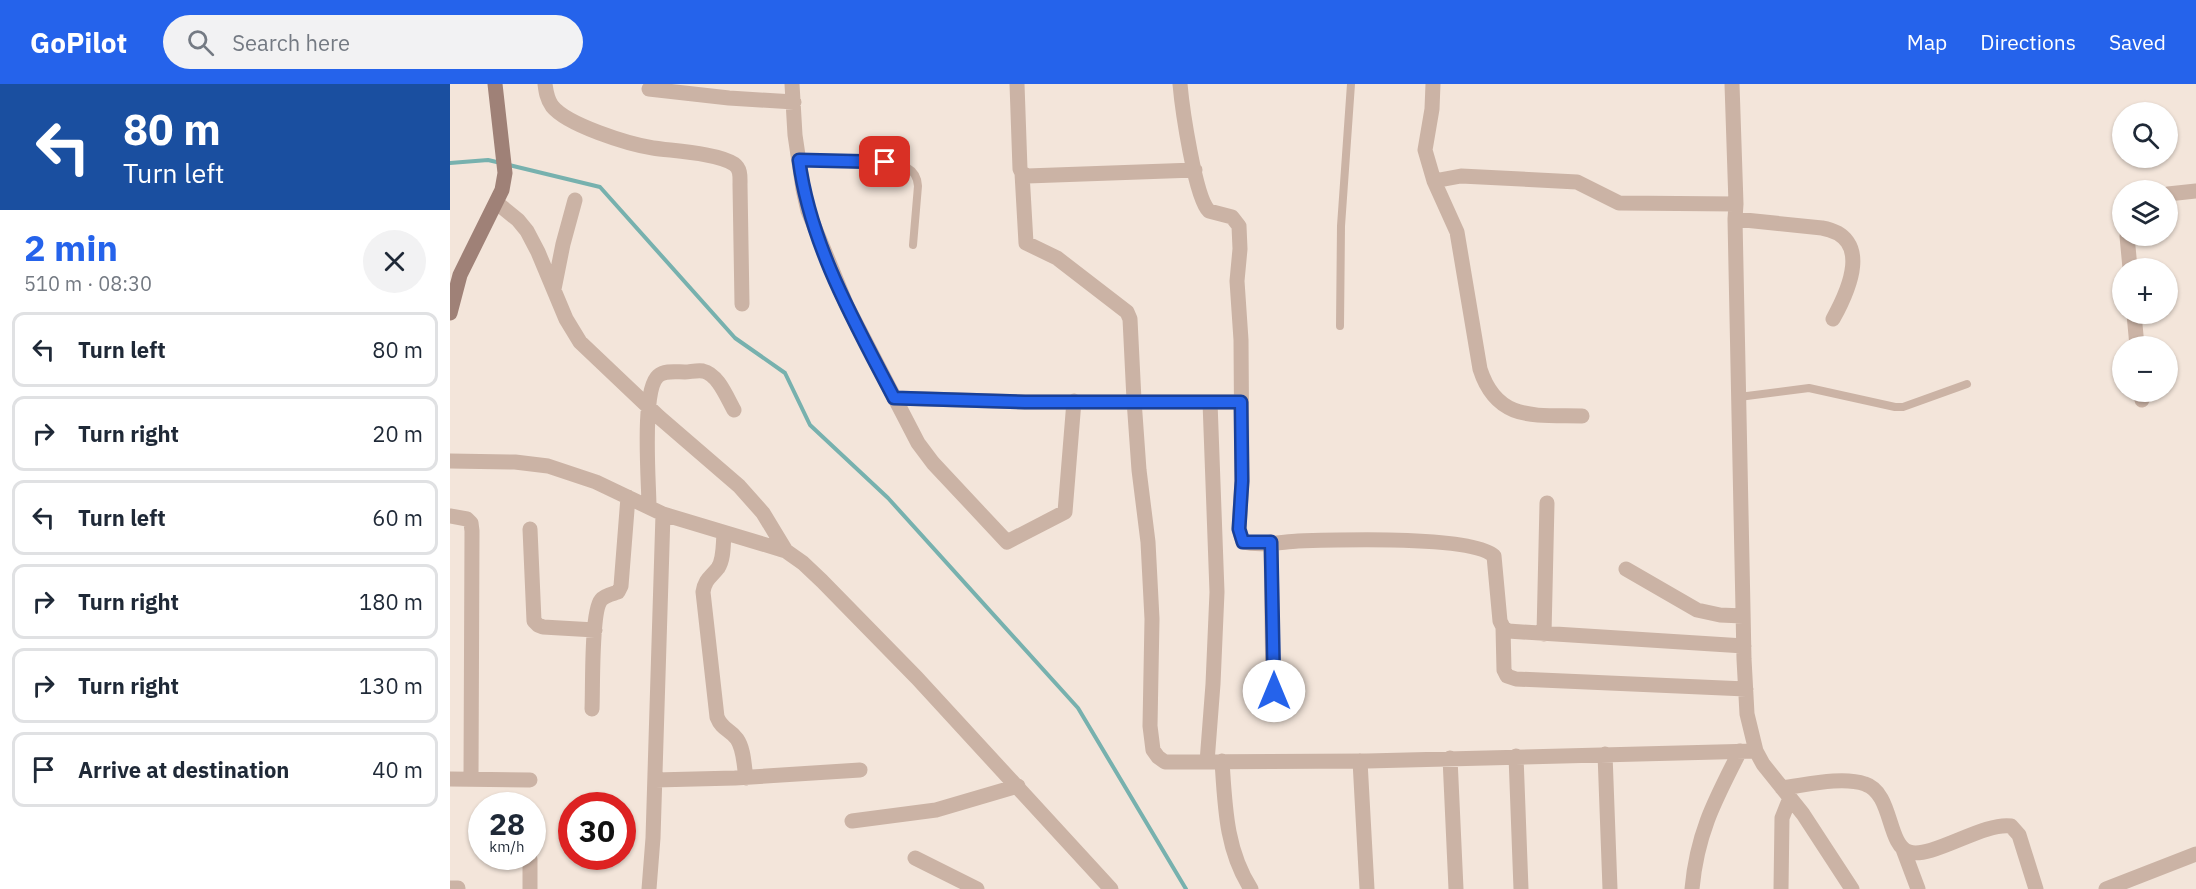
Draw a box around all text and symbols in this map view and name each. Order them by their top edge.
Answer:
search box [163,15,583,69]
text: GoPilot [30,24,127,61]
icon: search [184,26,217,59]
text: Search here [232,28,350,57]
text: Map [1907,28,1947,56]
text: Directions [1980,28,2076,56]
text: Saved [2109,28,2166,56]
text: 80 m [123,102,221,157]
map controls [2112,102,2178,402]
button: search [2112,102,2178,168]
icon: left [24,108,102,186]
pin [859,136,910,187]
icon: arrive [868,145,901,178]
text: Turn left [123,155,224,190]
button: layers [2112,180,2178,246]
text: 2 min [24,224,118,271]
button: close [363,230,426,293]
button: + [2112,258,2178,324]
text: 510 m · 08:30 [24,270,152,297]
icon: left [27,333,60,366]
text: Turn left [78,335,166,364]
text: 80 m [372,335,423,364]
button: − [2112,336,2178,402]
icon: right [27,417,60,450]
text: Turn right [78,419,179,448]
text: 20 m [372,419,423,448]
icon: left [27,501,60,534]
text: Turn left [78,503,166,532]
text: 60 m [372,503,423,532]
icon: right [27,585,60,618]
text: Turn right [78,587,179,616]
text: 180 m [359,587,423,616]
position arrow [1242,659,1306,723]
icon: right [27,669,60,702]
text: Turn right [78,671,179,700]
text: 130 m [359,671,423,700]
icon: arrive [27,753,60,786]
text: Arrive at destination [78,755,289,784]
text: 40 m [372,755,423,784]
speed limit sign: 30 [558,792,636,870]
text: 28 [489,804,525,843]
text: km/h [489,837,525,856]

